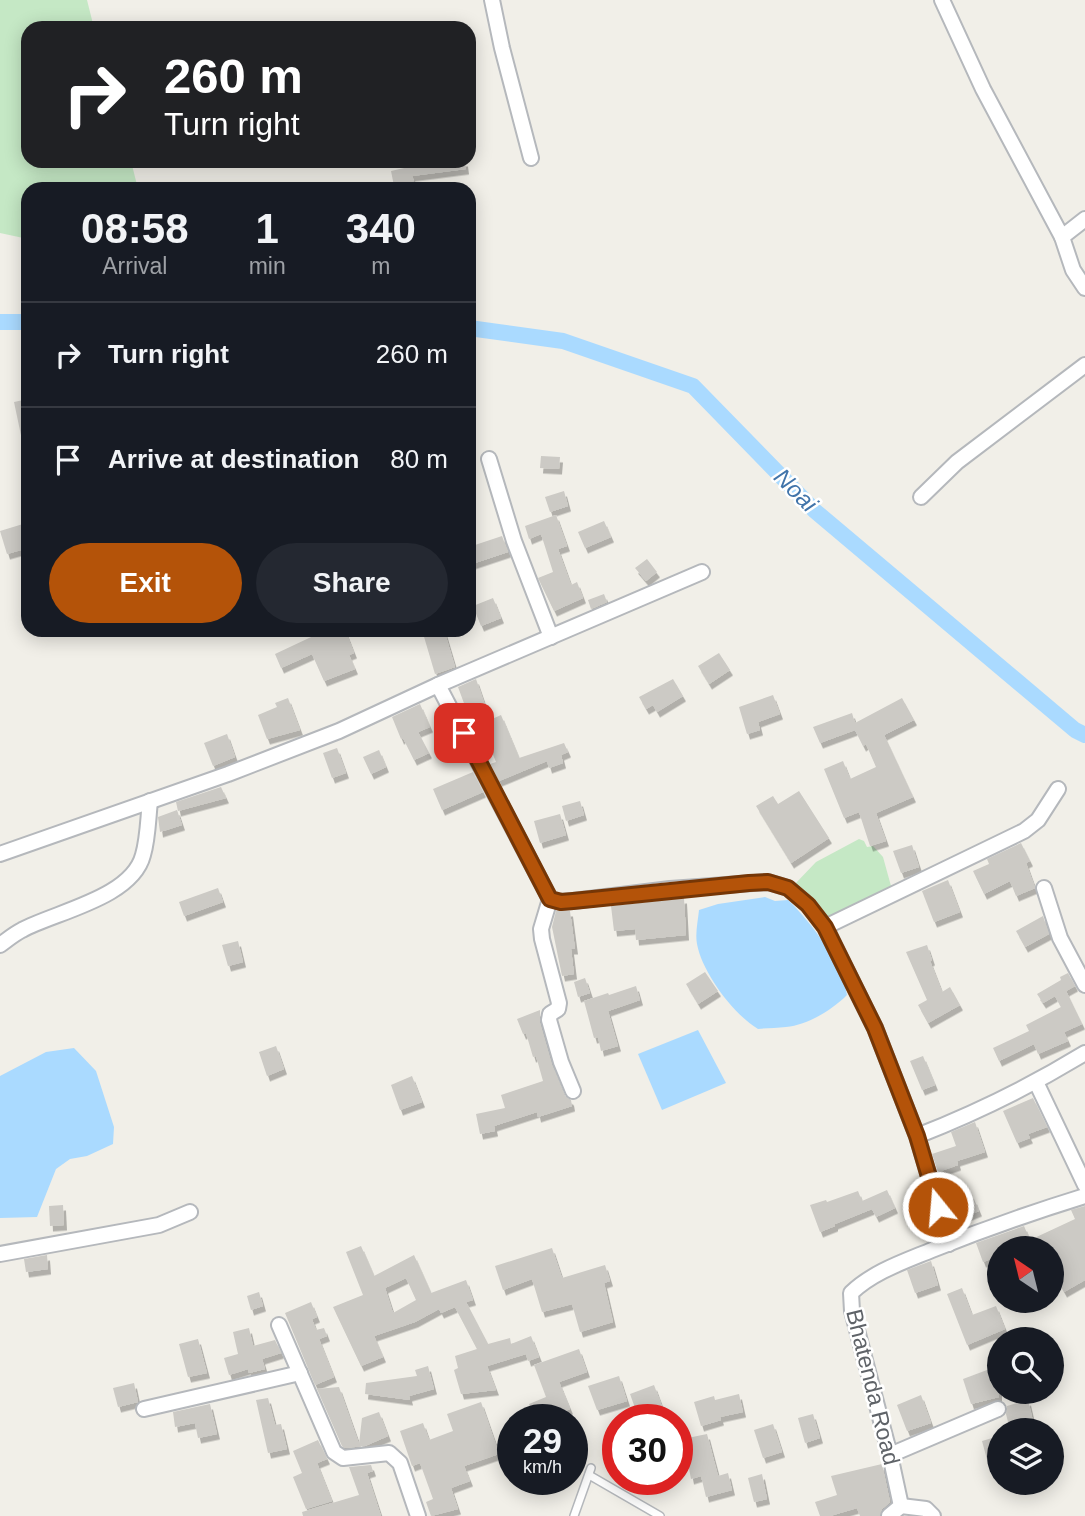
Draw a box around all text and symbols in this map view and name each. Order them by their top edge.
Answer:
icon: right [49,49,140,140]
text: 260 m [164,49,303,103]
text: Turn right [164,106,300,142]
text: 08:58 [81,205,189,252]
text: 1 [255,205,279,252]
text: 340 [346,205,416,252]
text: Arrival [102,253,167,279]
text: min [249,253,286,279]
text: m [371,253,390,279]
icon: right [49,336,87,374]
text: Turn right [108,339,229,369]
text: 260 m [376,339,448,369]
icon: arrive [49,441,87,479]
text: Arrive at destination [108,444,359,474]
text: 80 m [390,444,448,474]
water label: Noai [769,463,823,517]
button: Exit [49,543,242,623]
button: Share [256,543,448,623]
pin [434,703,494,763]
icon: arrive [445,714,483,752]
position arrow [901,1170,975,1244]
north arrow [987,1236,1064,1312]
map controls [987,1236,1064,1495]
street label: Bhatenda Road [841,1306,905,1468]
button: search [987,1327,1064,1404]
speed limit sign: 30 [602,1404,693,1495]
button: layers [987,1418,1064,1495]
text: 29 [523,1421,562,1460]
text: km/h [523,1457,562,1477]

